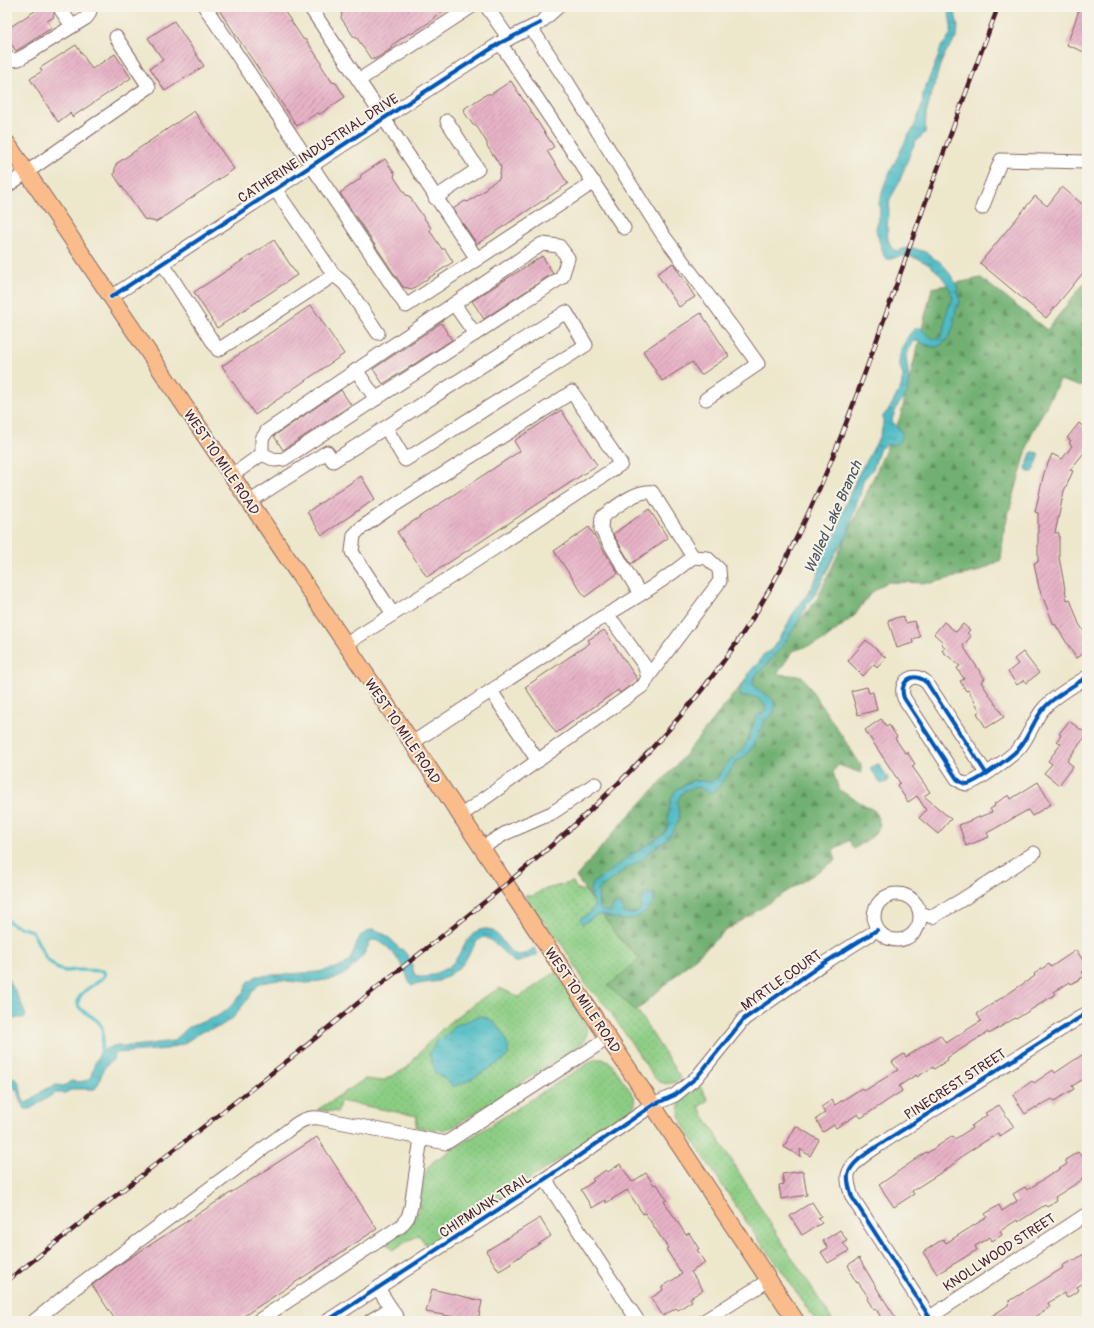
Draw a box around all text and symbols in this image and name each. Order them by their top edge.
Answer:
street label: CATHERINE INDUSTRIAL DRIVE [235,90,402,207]
street label: WEST 10 MILE ROAD [180,406,263,518]
water label: Walled Lake Branch [800,457,867,576]
street label: WEST 10 MILE ROAD [361,675,444,787]
street label: WEST 10 MILE ROAD [541,944,624,1056]
street label: MYRTLE COURT [738,946,825,1014]
street label: PINECREST STREET [901,1045,1009,1124]
street label: CHIPMUNK TRAIL [436,1169,535,1241]
street label: KNOLLWOOD STREET [940,1210,1059,1295]

